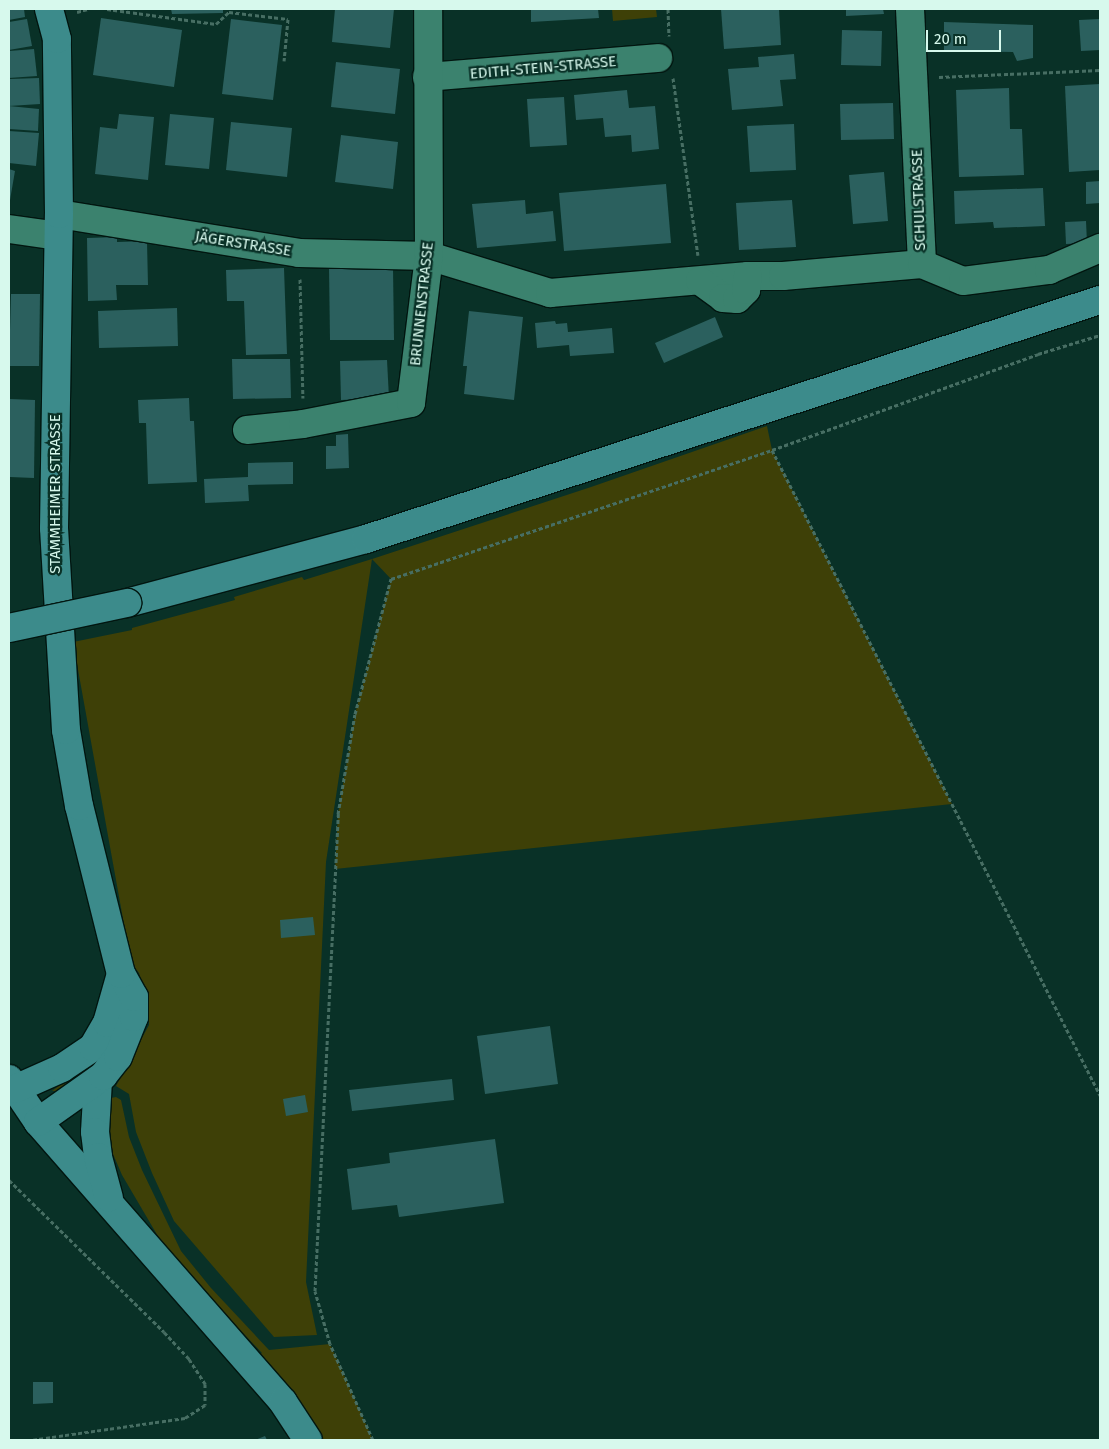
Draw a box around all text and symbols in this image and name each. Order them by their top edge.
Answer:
scale bar [929,20,1004,52]
text: 20 m [934,30,967,48]
street label: EDITH-STEIN-STRASSE [469,53,617,83]
street label: SCHULSTRASSE [908,149,930,251]
street label: JÄGERSTRASSE [194,228,292,260]
street label: BRUNNENSTRASSE [407,241,437,367]
street label: STAMMHEIMER STRASSE [47,414,65,574]

